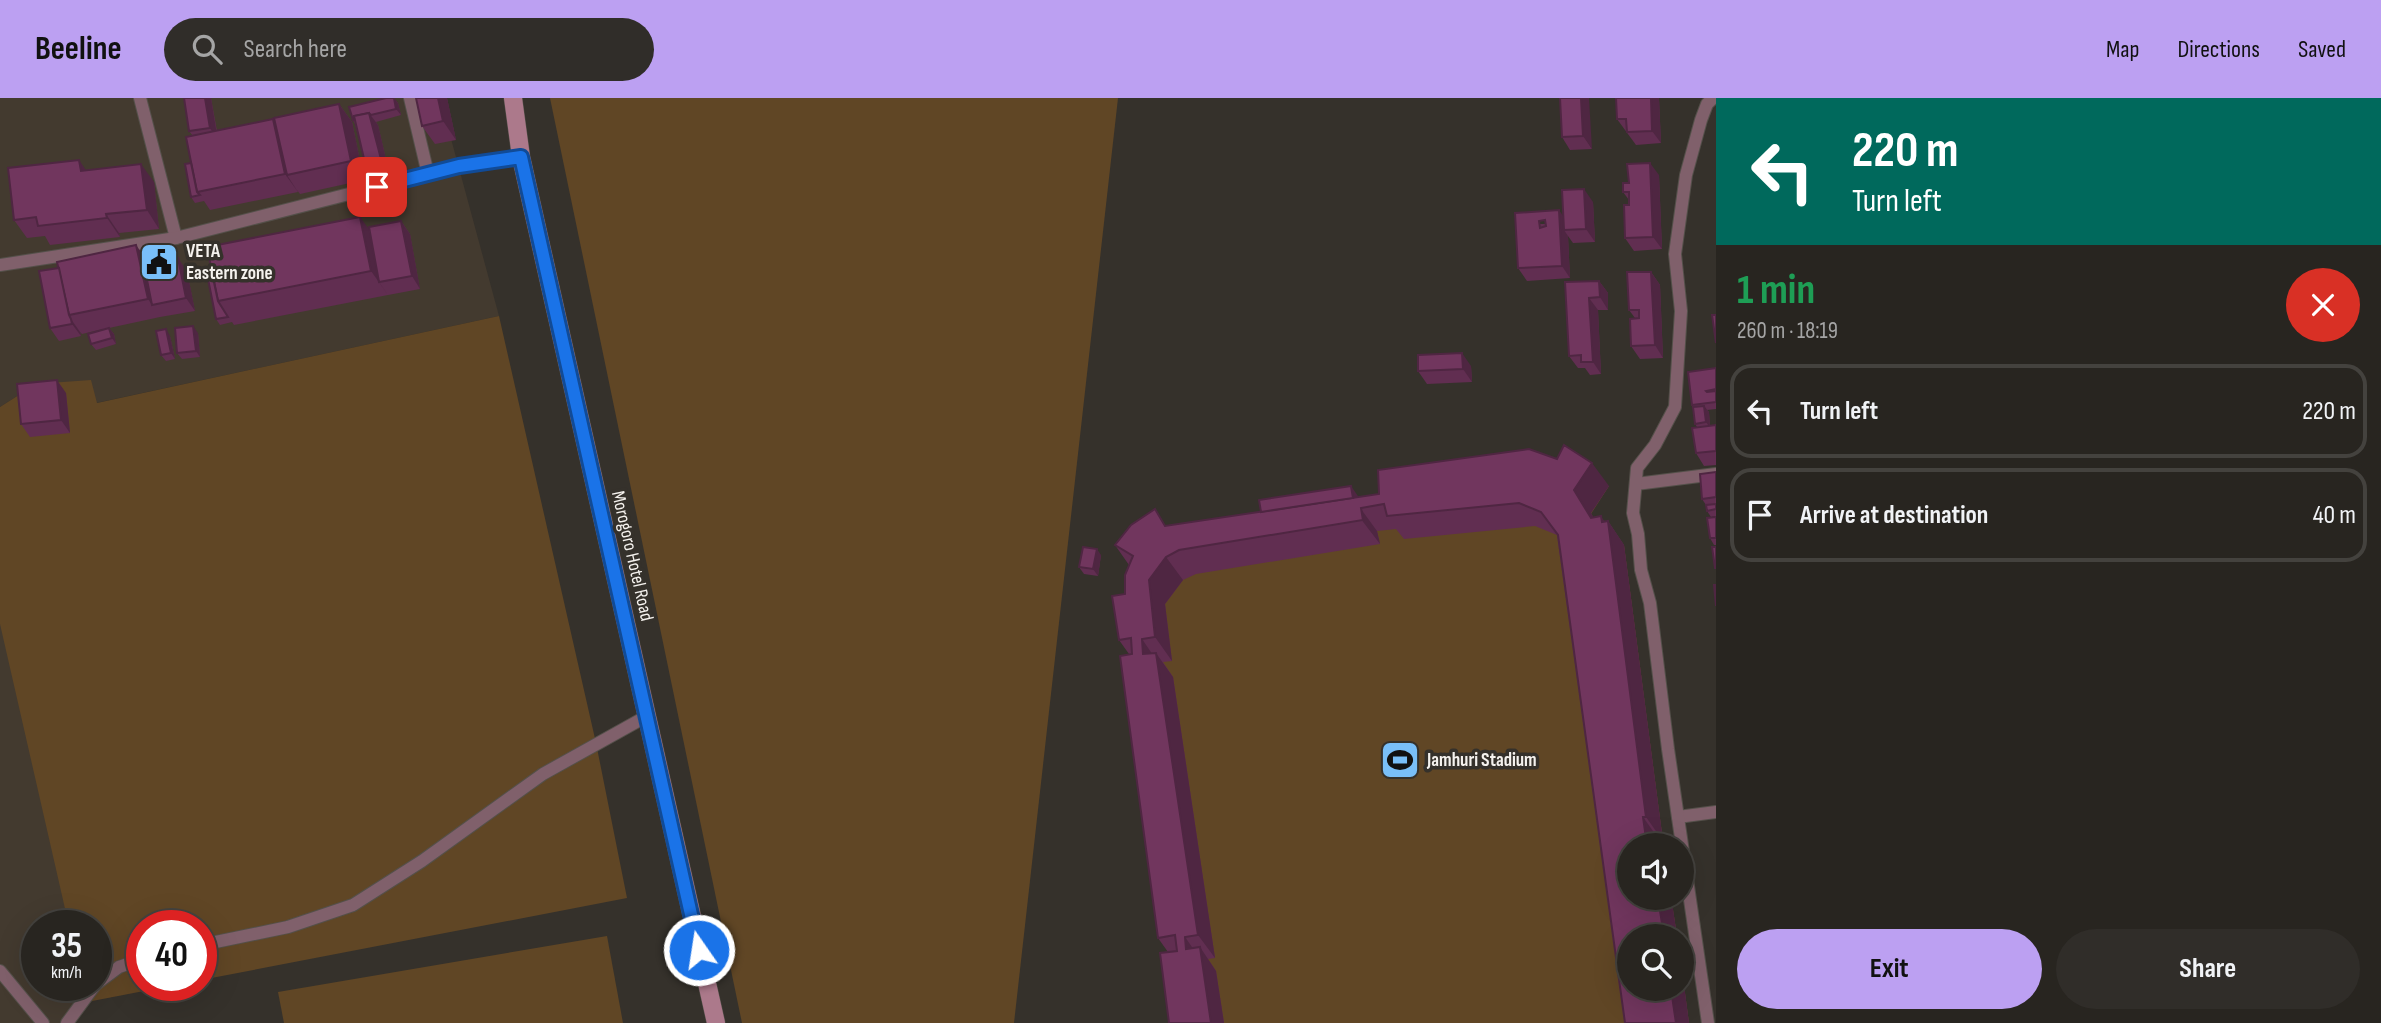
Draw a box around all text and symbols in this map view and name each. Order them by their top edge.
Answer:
search box [164,18,654,81]
text: Beeline [35,29,122,69]
icon: search [188,30,226,68]
text: Search here [244,34,347,65]
text: Map [2106,35,2139,64]
text: Directions [2177,35,2260,64]
text: Saved [2298,35,2346,64]
text: 220 m [1852,122,1958,181]
icon: left [1737,126,1828,217]
pin [347,157,407,217]
icon: arrive [358,168,396,206]
text: Turn left [1852,182,1942,221]
place label: VETA Eastern zone [186,240,273,285]
public building icon: VETA Eastern zone [138,241,180,283]
text: 1 min [1737,265,1815,316]
button: close [2286,268,2360,342]
text: 260 m · 18:19 [1737,317,1838,345]
icon: left [1741,392,1779,430]
text: Turn left [1800,396,1878,427]
text: 220 m [2302,396,2356,427]
street label: Morogoro Hotel Road [606,489,658,623]
icon: arrive [1741,496,1779,534]
text: Arrive at destination [1800,500,1988,531]
text: 40 m [2313,500,2356,531]
sports icon: Jamhuri Stadium [1379,739,1421,781]
place label: Jamhuri Stadium [1426,749,1537,772]
map controls [1617,833,1694,1001]
button: sound [1617,833,1694,910]
speed limit sign: 40 [126,910,217,1001]
position arrow [662,913,736,987]
button: search [1617,924,1694,1001]
text: 35 [51,925,82,968]
button: Exit [1737,929,2042,1009]
button: Share [2056,929,2360,1009]
text: km/h [51,962,82,983]

